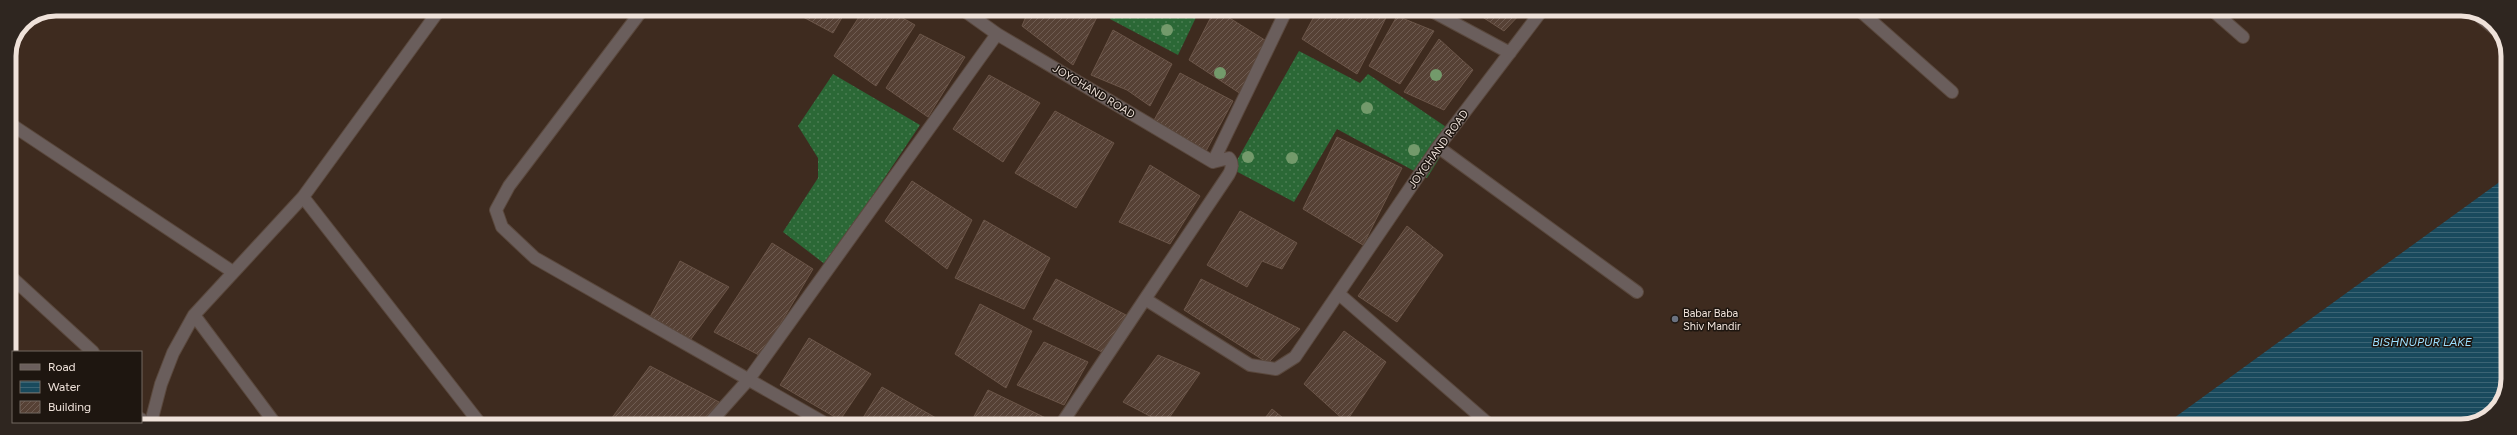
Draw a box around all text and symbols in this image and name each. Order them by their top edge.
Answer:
street label: JOYCHAND ROAD [1050,62,1138,121]
street label: JOYCHAND ROAD [1406,107,1471,191]
place label: Babar Baba Shiv Mandir [1683,307,1741,333]
marker: Babar Baba Shiv Mandir [1670,314,1680,324]
water label: BISHNUPUR LAKE [2372,335,2472,349]
legend [12,351,142,423]
text: Road [48,360,76,374]
text: Water [48,380,80,394]
text: Building [48,400,91,414]

